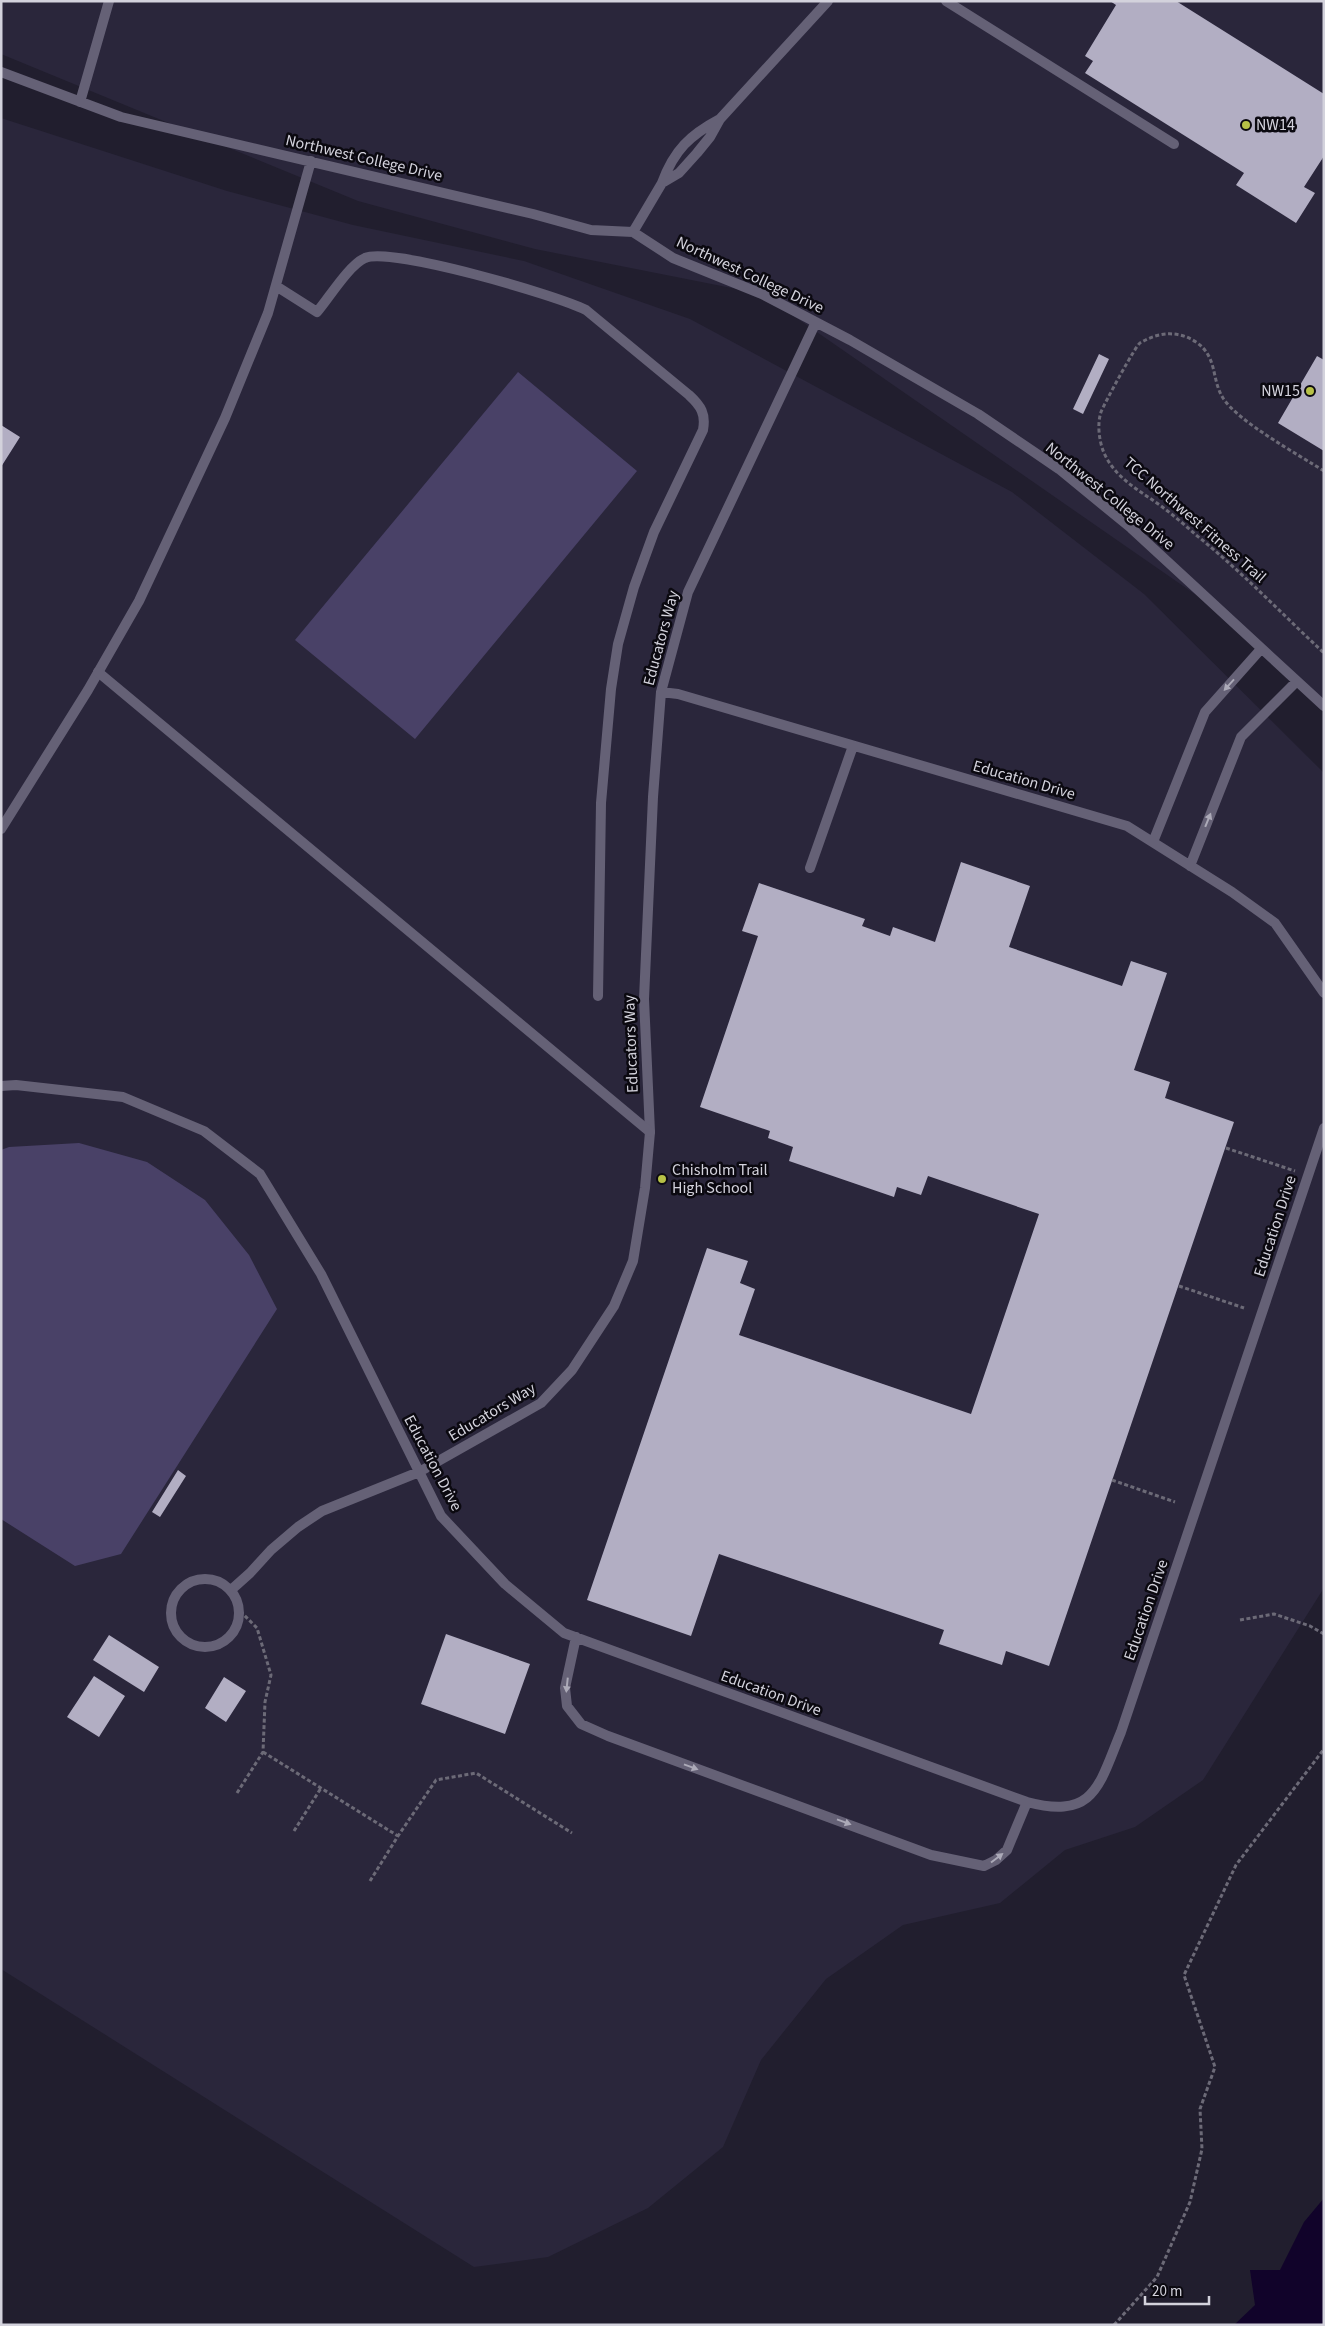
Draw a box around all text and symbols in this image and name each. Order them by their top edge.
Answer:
place label: NW14 [1256,114,1295,136]
marker: NW14 [1240,119,1252,131]
street label: Northwest College Drive [283,129,445,187]
street label: Northwest College Drive [673,231,827,319]
place label: NW15 [1261,380,1300,402]
marker: NW15 [1304,385,1316,397]
street label: Northwest College Drive [1041,437,1179,555]
street label: TCC Northwest Fitness Trail [1119,452,1271,588]
street label: Educators Way [638,587,684,688]
one-way arrow [1223,678,1235,690]
street label: Education Drive [970,755,1078,805]
one-way arrow [1204,813,1212,827]
street label: Educators Way [618,994,644,1093]
place label: Chisholm Trail High School [672,1159,768,1199]
street label: Education Drive [1248,1172,1302,1280]
marker: Chisholm Trail High School [656,1173,668,1185]
street label: Educators Way [444,1377,540,1447]
street label: Education Drive [399,1411,468,1515]
street label: Education Drive [1118,1556,1174,1663]
street label: Education Drive [718,1665,824,1721]
one-way arrow [562,1678,570,1694]
one-way arrow [684,1763,699,1771]
one-way arrow [837,1818,852,1826]
one-way arrow [990,1853,1004,1863]
scale bar [1145,2274,1209,2306]
text: 20 m [1152,2281,1182,2302]

